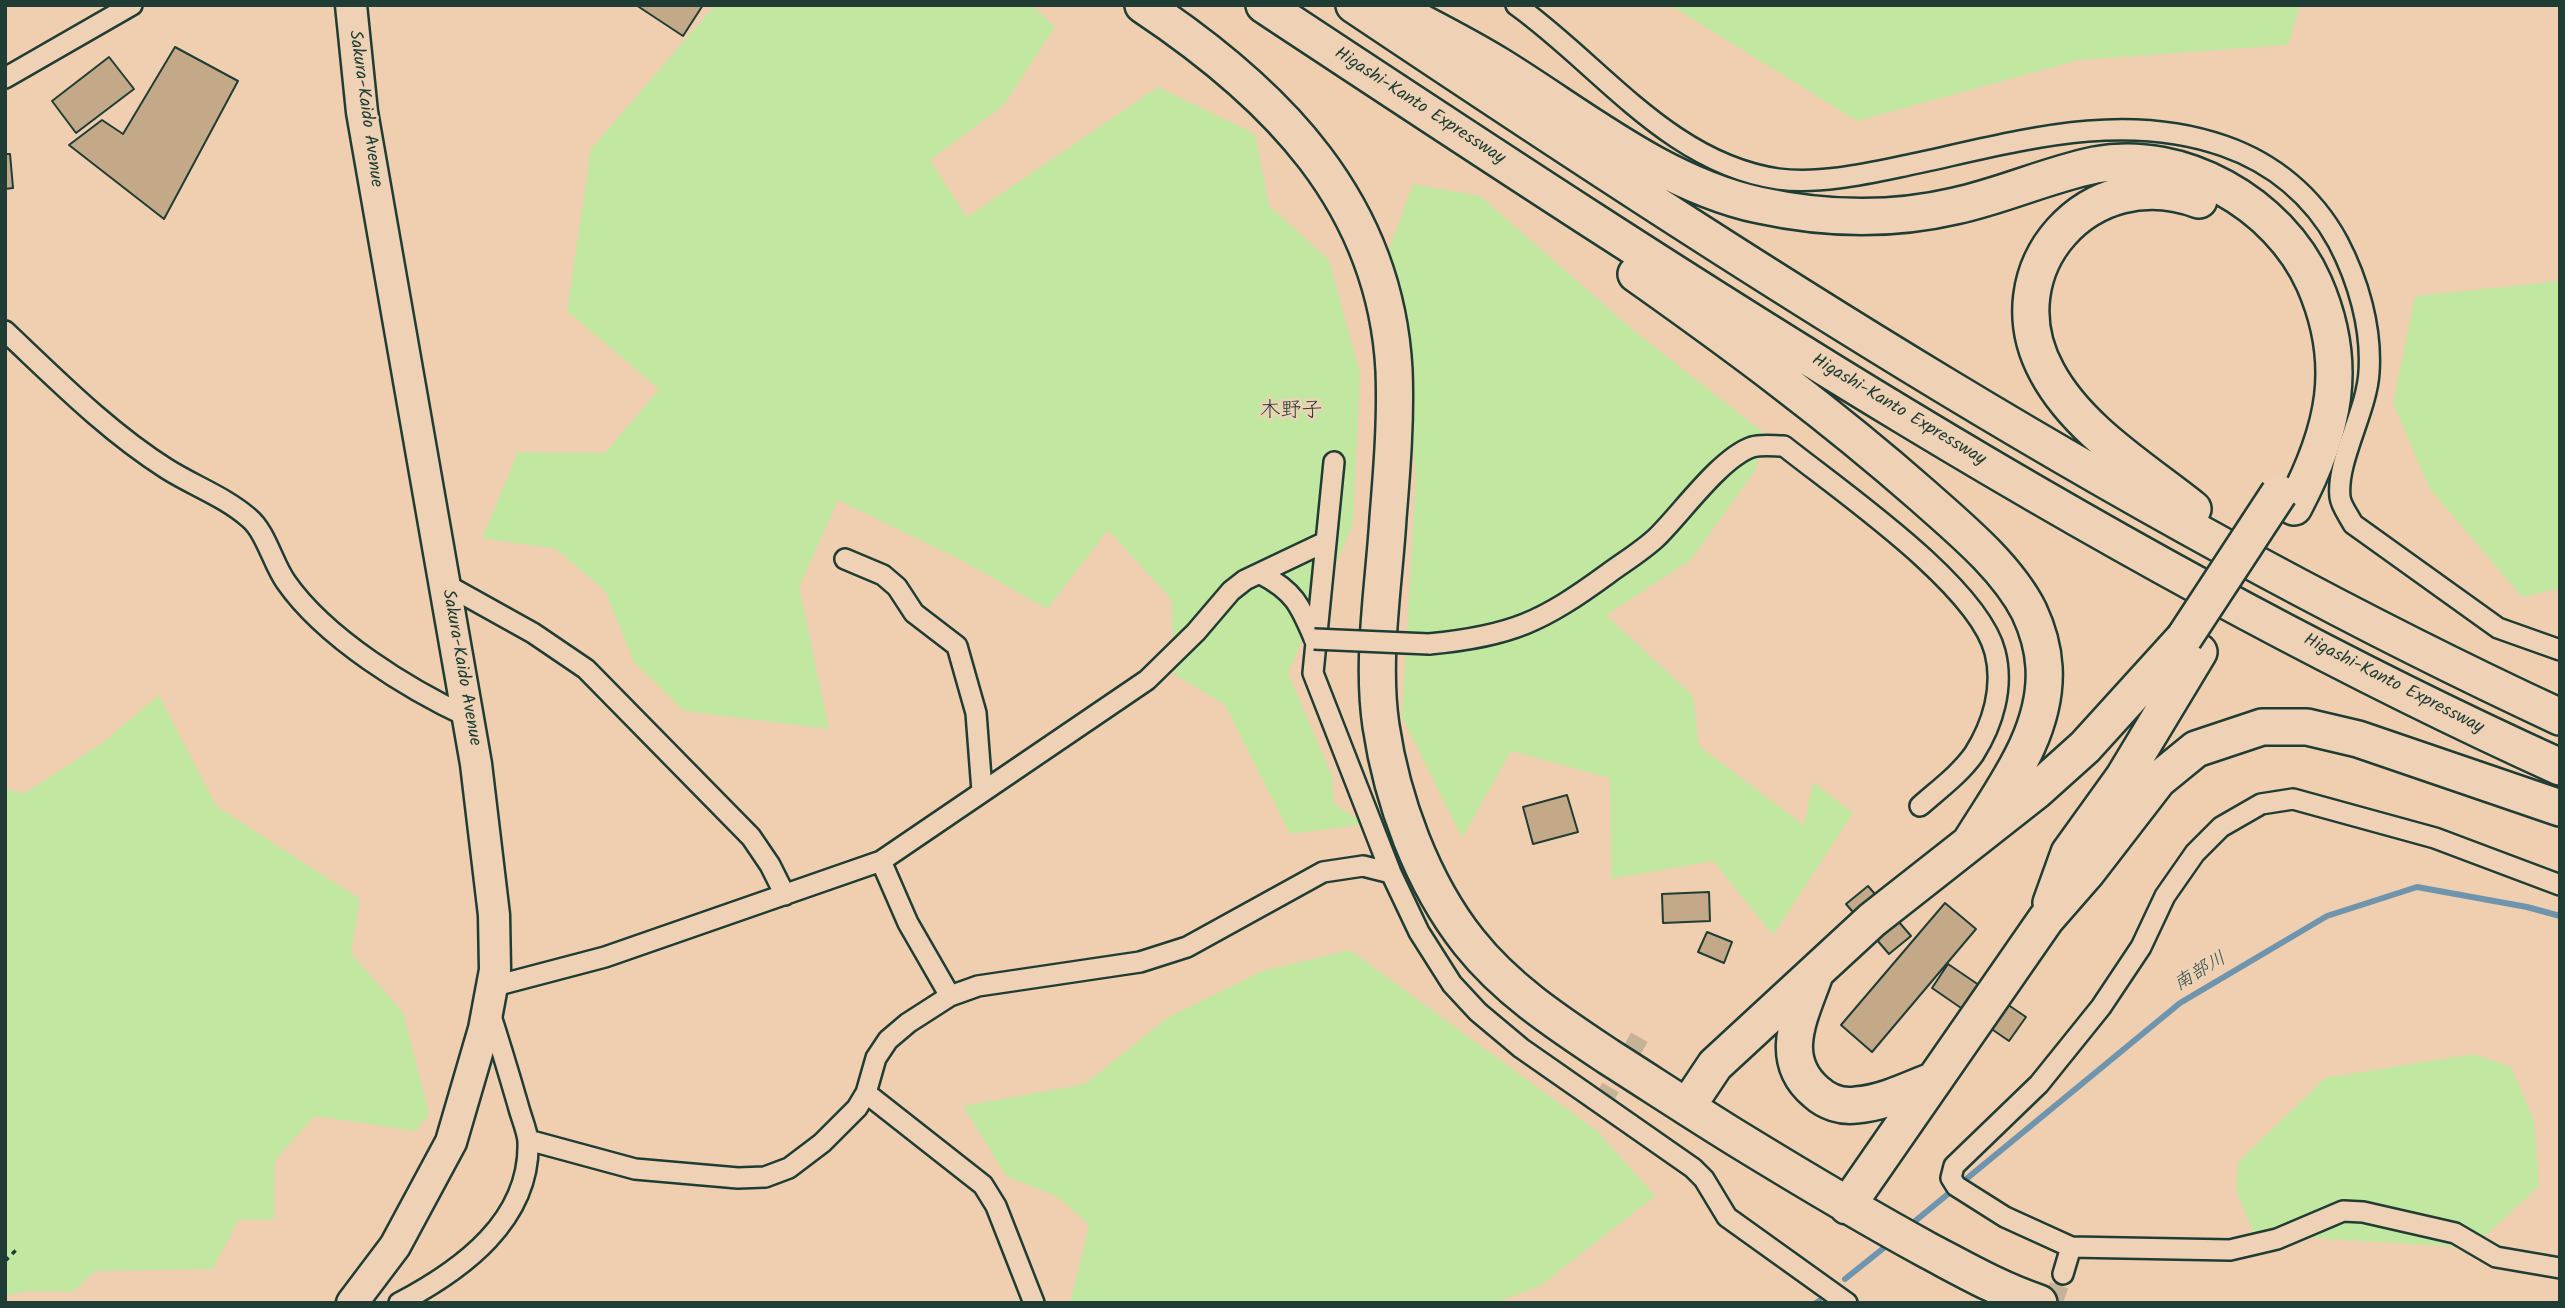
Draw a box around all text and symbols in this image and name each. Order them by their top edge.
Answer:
street label: Sakura-Kaido Avenue [342,29,386,189]
street label: Higashi-Kanto Expressway [1329,44,1509,170]
street label: Higashi-Kanto Expressway [1807,350,1989,472]
district label: 木野子 [1260,399,1322,425]
street label: Sakura-Kaido Avenue [436,588,484,748]
street label: Higashi-Kanto Expressway [2299,630,2487,740]
water label: 南部川 [2171,949,2231,997]

